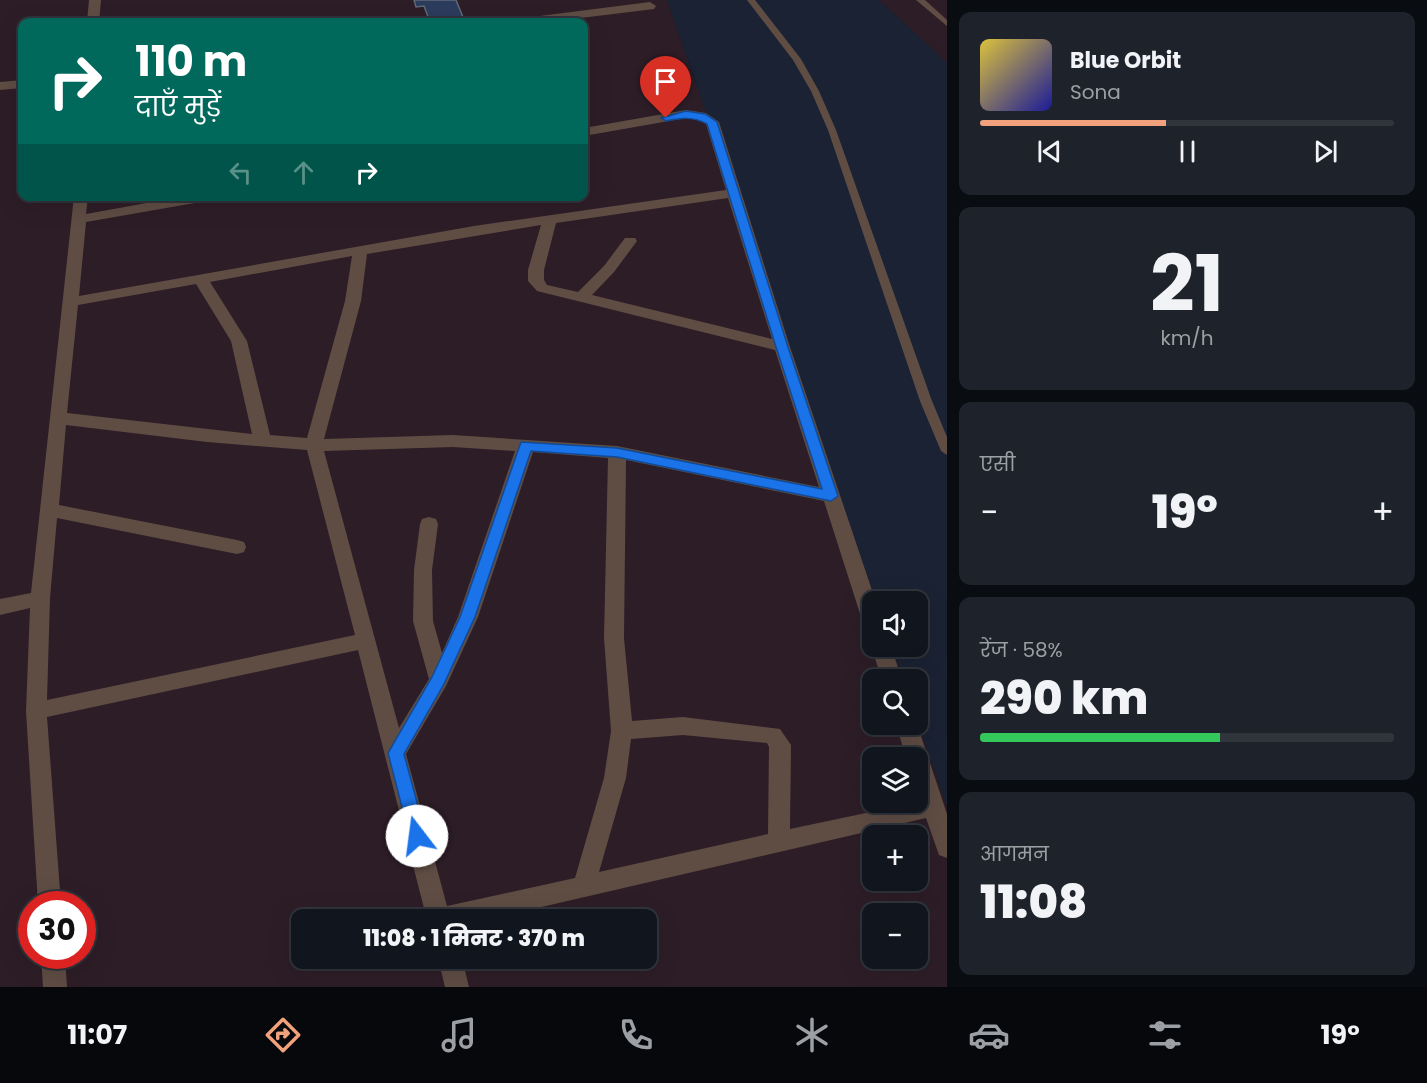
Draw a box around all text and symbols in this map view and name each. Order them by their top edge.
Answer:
text: 110 m [135,32,247,91]
icon: right [36,42,114,120]
text: Blue Orbit [1070,45,1181,76]
pin [640,56,691,118]
icon: arrive [649,65,682,98]
text: Sona [1070,78,1121,106]
text: दाएँ मुड़ें [135,88,221,125]
icon: previous [1033,135,1066,168]
icon: pause [1171,135,1204,168]
icon: next [1309,135,1342,168]
icon: left [224,156,257,189]
icon: ahead [287,156,320,189]
icon: right [350,156,383,189]
text: 21 [1150,229,1224,338]
text: km/h [1160,324,1214,352]
text: एसी [980,450,1015,478]
text: 19° [1152,481,1218,544]
text: − [980,489,998,536]
text: + [1371,489,1394,536]
map controls [862,591,928,969]
button: sound [862,591,928,657]
text: रेंज · 58% [980,636,1063,664]
text: 290 km [980,667,1148,730]
button: search [862,669,928,735]
button: layers [862,747,928,813]
position arrow [385,804,449,868]
button: + [862,825,928,891]
text: आगमन [980,840,1049,868]
text: 11:08 [980,871,1087,934]
speed limit sign: 30 [18,891,96,969]
button: − [862,903,928,969]
text: 11:08 · 1 मिनट · 370 m [363,923,585,954]
icon: directions [262,1014,304,1056]
icon: music [438,1014,480,1056]
icon: phone [615,1014,657,1056]
icon: climate [791,1014,833,1056]
icon: car [968,1014,1010,1056]
icon: filters [1144,1014,1186,1056]
text: 11:07 [67,1016,127,1053]
text: 19° [1320,1016,1360,1053]

